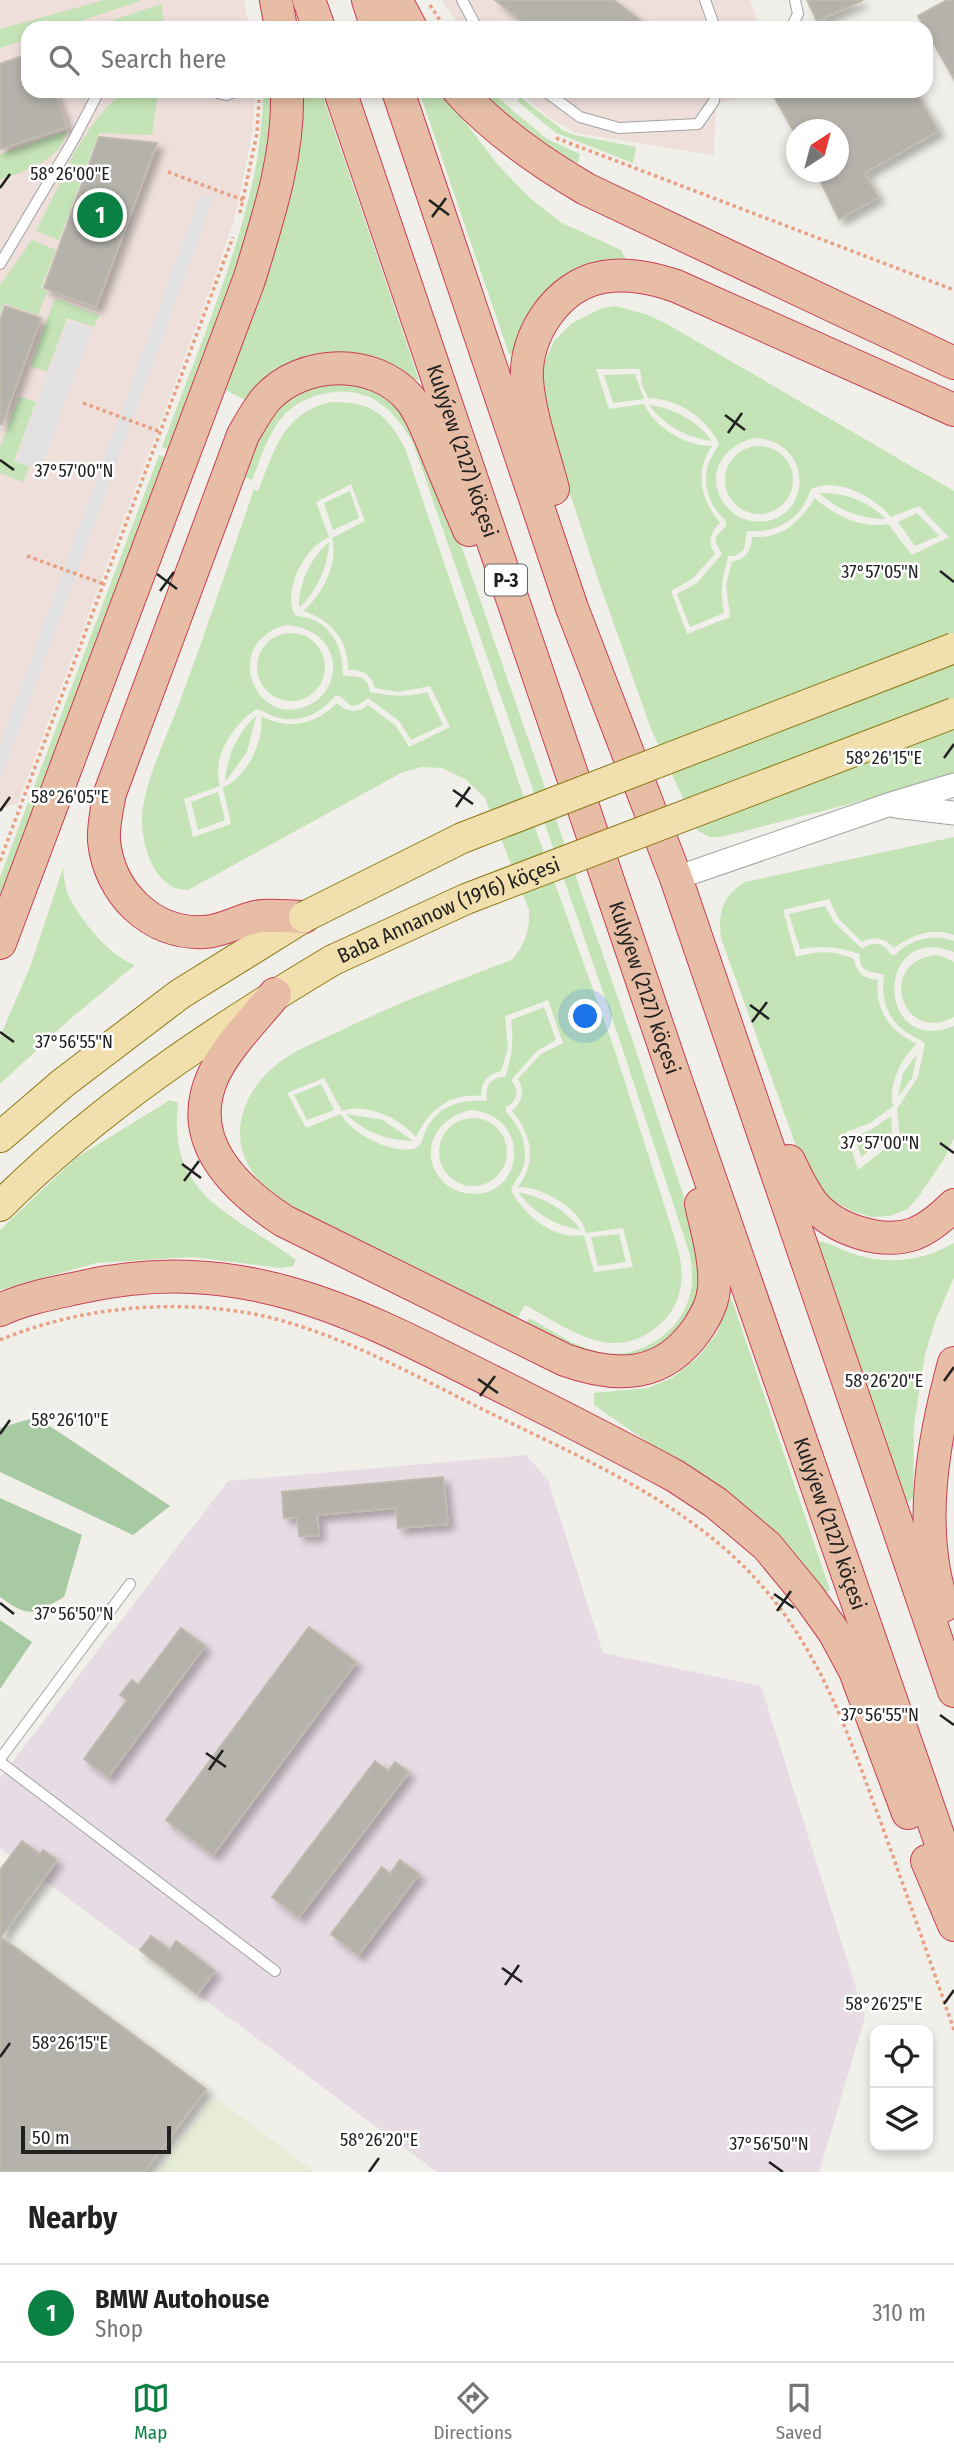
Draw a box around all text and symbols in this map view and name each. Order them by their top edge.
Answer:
search box [21,21,933,98]
icon: search [45,41,83,79]
text: Search here [101,44,226,75]
north arrow [786,119,849,182]
text: 58°26'00"E [30,163,110,185]
pin: 1 [77,189,123,241]
street label: Kulyýew (2127) köçesi [421,361,504,541]
text: 37°57'00"N [34,460,114,482]
text: 37°57'05"N [841,561,919,583]
road number: P-3 [485,565,527,596]
text: 58°26'15"E [846,747,922,769]
text: 58°26'05"E [31,786,109,808]
street label: Baba Annanow (1916) köçesi [333,851,564,969]
street label: Kulyýew (2127) köçesi [603,898,686,1078]
your location [568,999,602,1033]
text: 37°56'55"N [35,1031,113,1053]
text: 37°57'00"N [840,1132,920,1154]
text: 58°26'20"E [845,1370,923,1392]
text: 58°26'10"E [31,1409,109,1431]
street label: Kulyýew (2127) köçesi [788,1434,872,1613]
text: 37°56'50"N [34,1603,114,1625]
text: 37°56'55"N [841,1704,919,1726]
text: 58°26'25"E [846,1993,922,2015]
map controls [870,2025,933,2151]
button: locate [870,2025,933,2088]
text: 58°26'15"E [32,2032,108,2054]
button: layers [870,2088,933,2151]
scale bar [21,2123,172,2155]
text: 50 m [32,2126,70,2149]
text: 58°26'20"E [340,2129,418,2151]
text: 37°56'50"N [729,2133,809,2155]
text: Nearby [28,2200,117,2236]
text: BMW Autohouse [95,2284,270,2315]
text: 1 [46,2299,56,2327]
text: 310 m [872,2299,926,2327]
text: Shop [95,2315,143,2343]
tab: Map [132,2379,170,2444]
tab: Directions [434,2379,512,2444]
tab: Saved [776,2379,822,2444]

